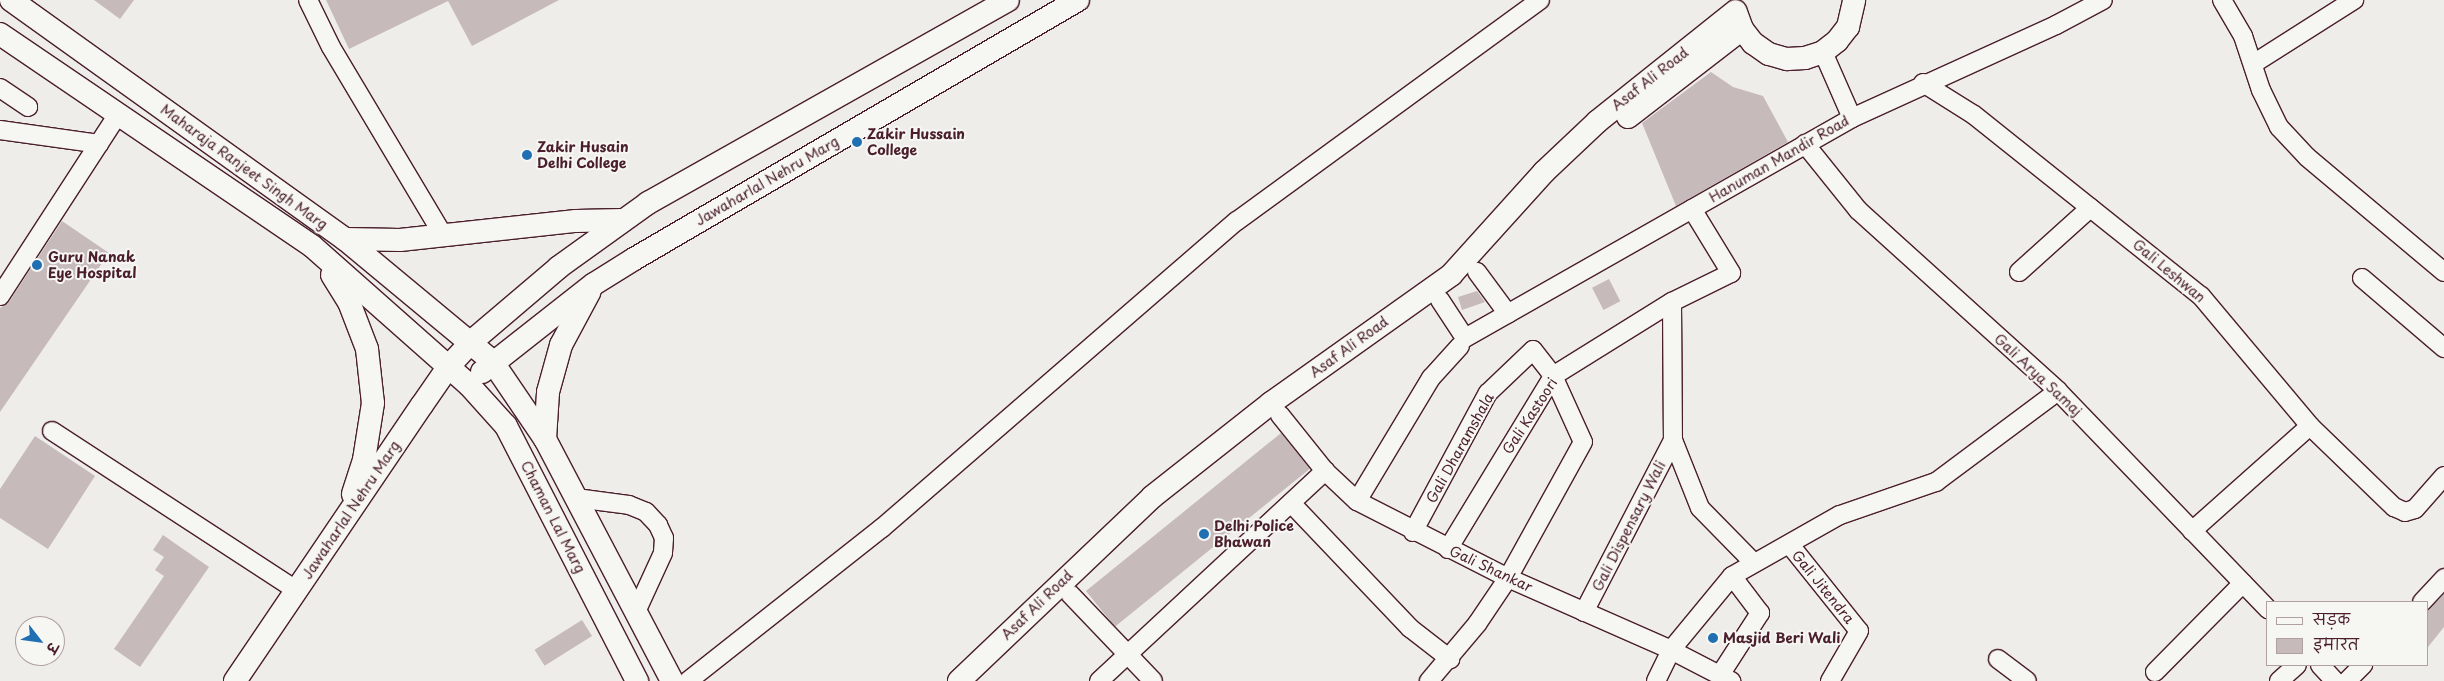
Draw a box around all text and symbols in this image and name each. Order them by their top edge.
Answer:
street label: Asaf Ali Road [1608,44,1692,114]
street label: Maharaja Ranjeet Singh Marg [156,100,332,234]
street label: Hanuman Mandir Road [1706,112,1852,206]
place label: Zakir Hussain College [867,126,966,158]
street label: Jawaharlal Nehru Marg [692,133,842,229]
marker: Zakir Hussain College [851,136,863,148]
place label: Zakir Husain Delhi College [537,139,629,172]
marker: Zakir Husain Delhi College [521,149,533,161]
street label: Gali Leshwan [2129,236,2209,306]
place label: Guru Nanak Eye Hospital [48,249,137,282]
marker: Guru Nanak Eye Hospital [30,258,44,272]
street label: Asaf Ali Road [1306,313,1392,381]
street label: Gali Arya Samaj [1990,330,2086,420]
street label: Gali Kastoori [1499,375,1561,457]
street label: Gali Dharamshala [1423,390,1497,506]
street label: Jawaharlal Nehru Marg [298,438,404,582]
street label: Chaman Lal Marg [518,458,588,576]
street label: Gali Dispensary Wali [1589,458,1669,594]
place label: Delhi Police Bhawan [1214,518,1295,550]
marker: Delhi Police Bhawan [1198,528,1210,540]
street label: Gali Shankar [1446,542,1536,596]
street label: Gali Jitendra [1788,547,1858,627]
street label: Asaf Ali Road [998,567,1076,643]
legend [2266,601,2429,666]
text: सड़क [2313,607,2350,630]
north arrow [15,616,65,666]
place label: Masjid Beri Wali [1723,630,1841,646]
marker: Masjid Beri Wali [1707,632,1719,644]
text: इमारत [2313,632,2359,655]
text: उ [41,639,64,658]

